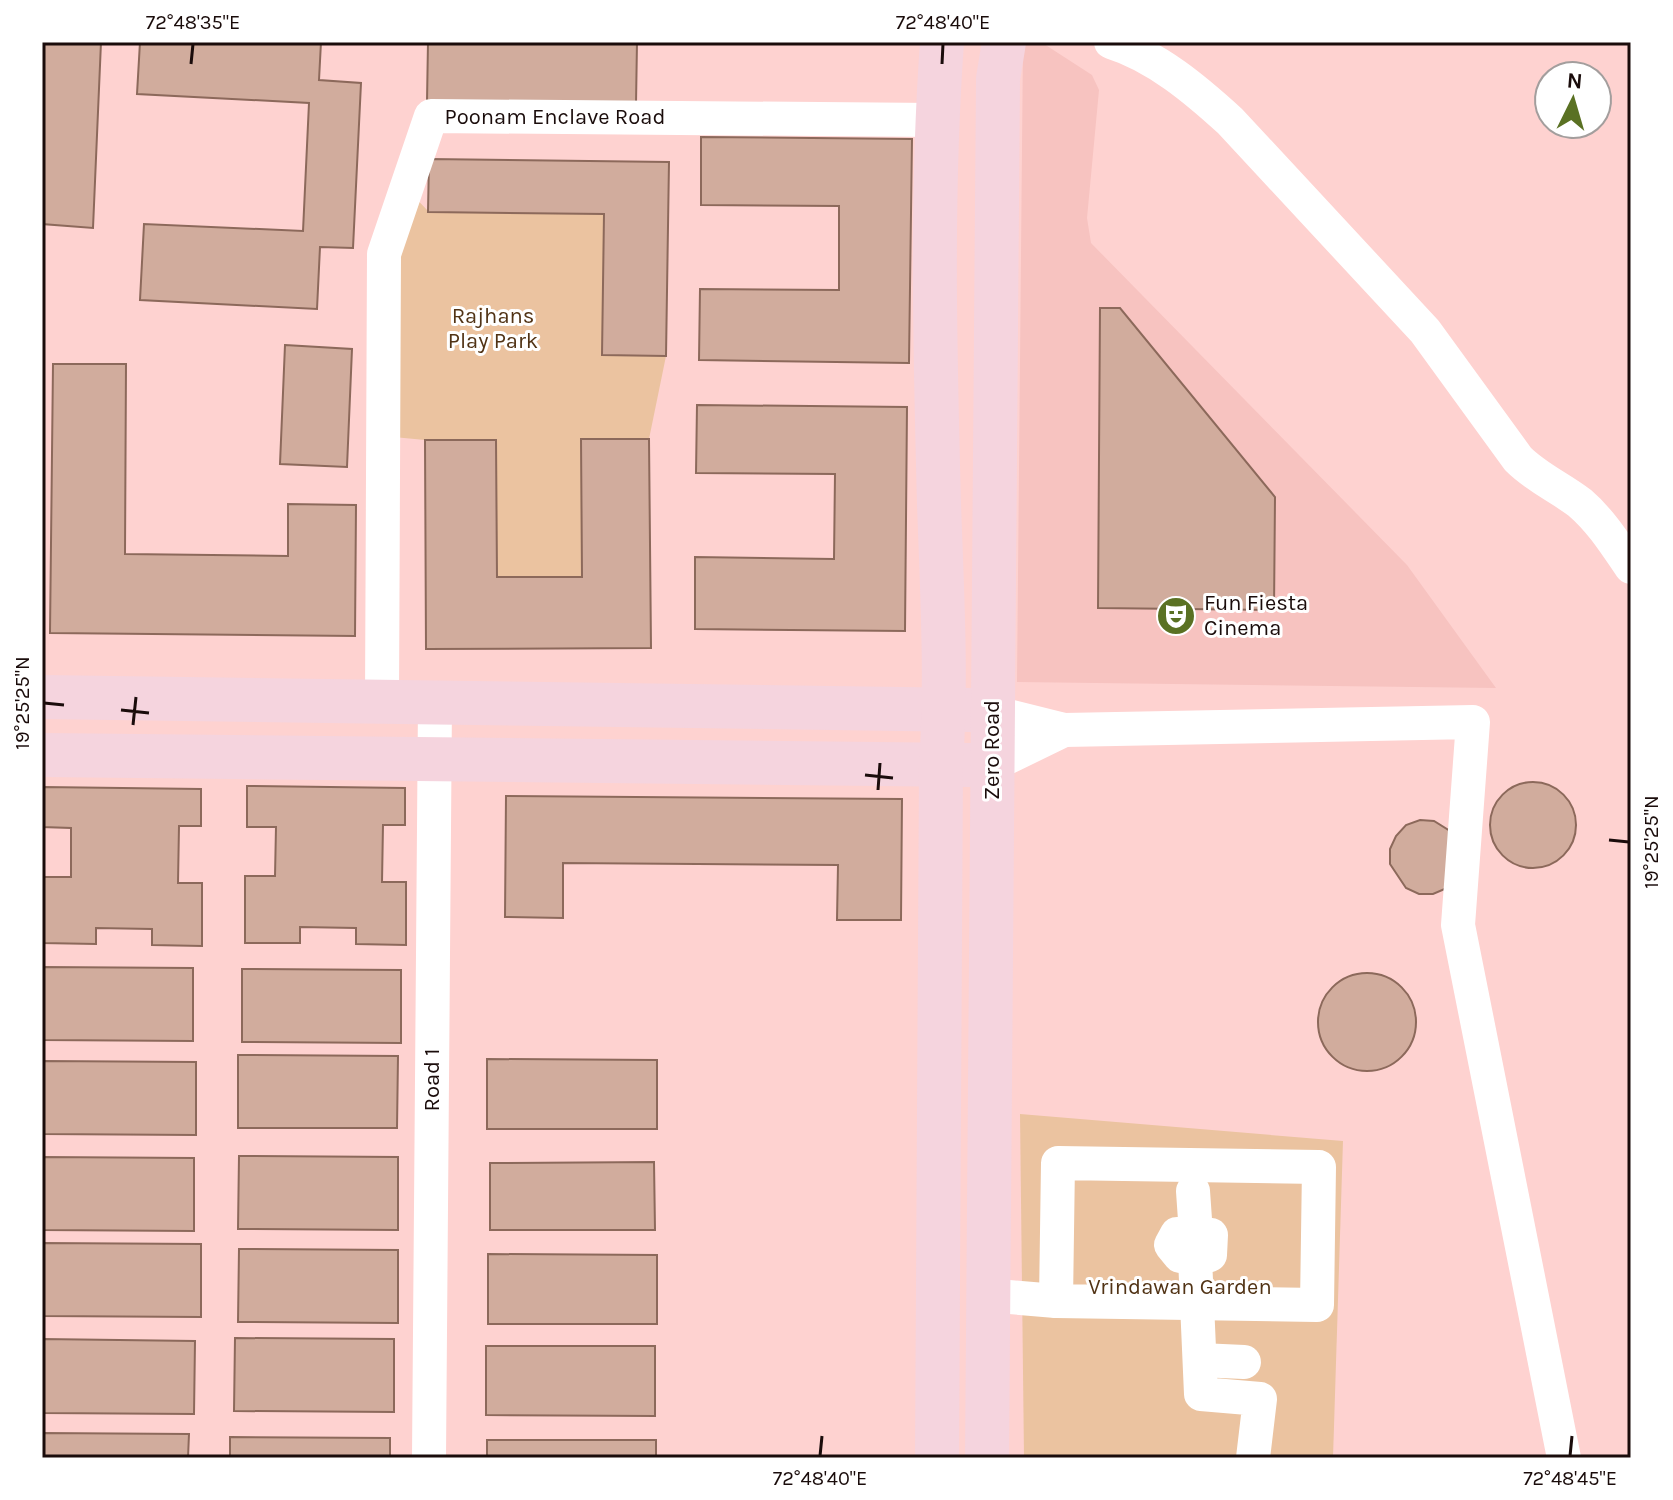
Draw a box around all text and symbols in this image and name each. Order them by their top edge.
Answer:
text: 72°48'35"E [146,11,240,34]
text: 72°48'40"E [896,11,990,34]
north arrow [1533,60,1613,140]
text: N [1566,67,1584,95]
street label: Poonam Enclave Road [445,104,665,130]
park label: Rajhans Play Park [448,303,538,354]
place label: Fun Fiesta Cinema [1204,590,1308,641]
theatre icon: Fun Fiesta Cinema [1155,595,1197,637]
text: 19°25'25"N [11,656,34,750]
street label: Zero Road [979,700,1005,800]
text: 19°25'25"N [1640,795,1663,889]
street label: Road 1 [419,1048,445,1112]
park label: Vrindawan Garden [1088,1274,1272,1300]
text: 72°48'40"E [773,1467,867,1490]
text: 72°48'45"E [1523,1467,1617,1490]

